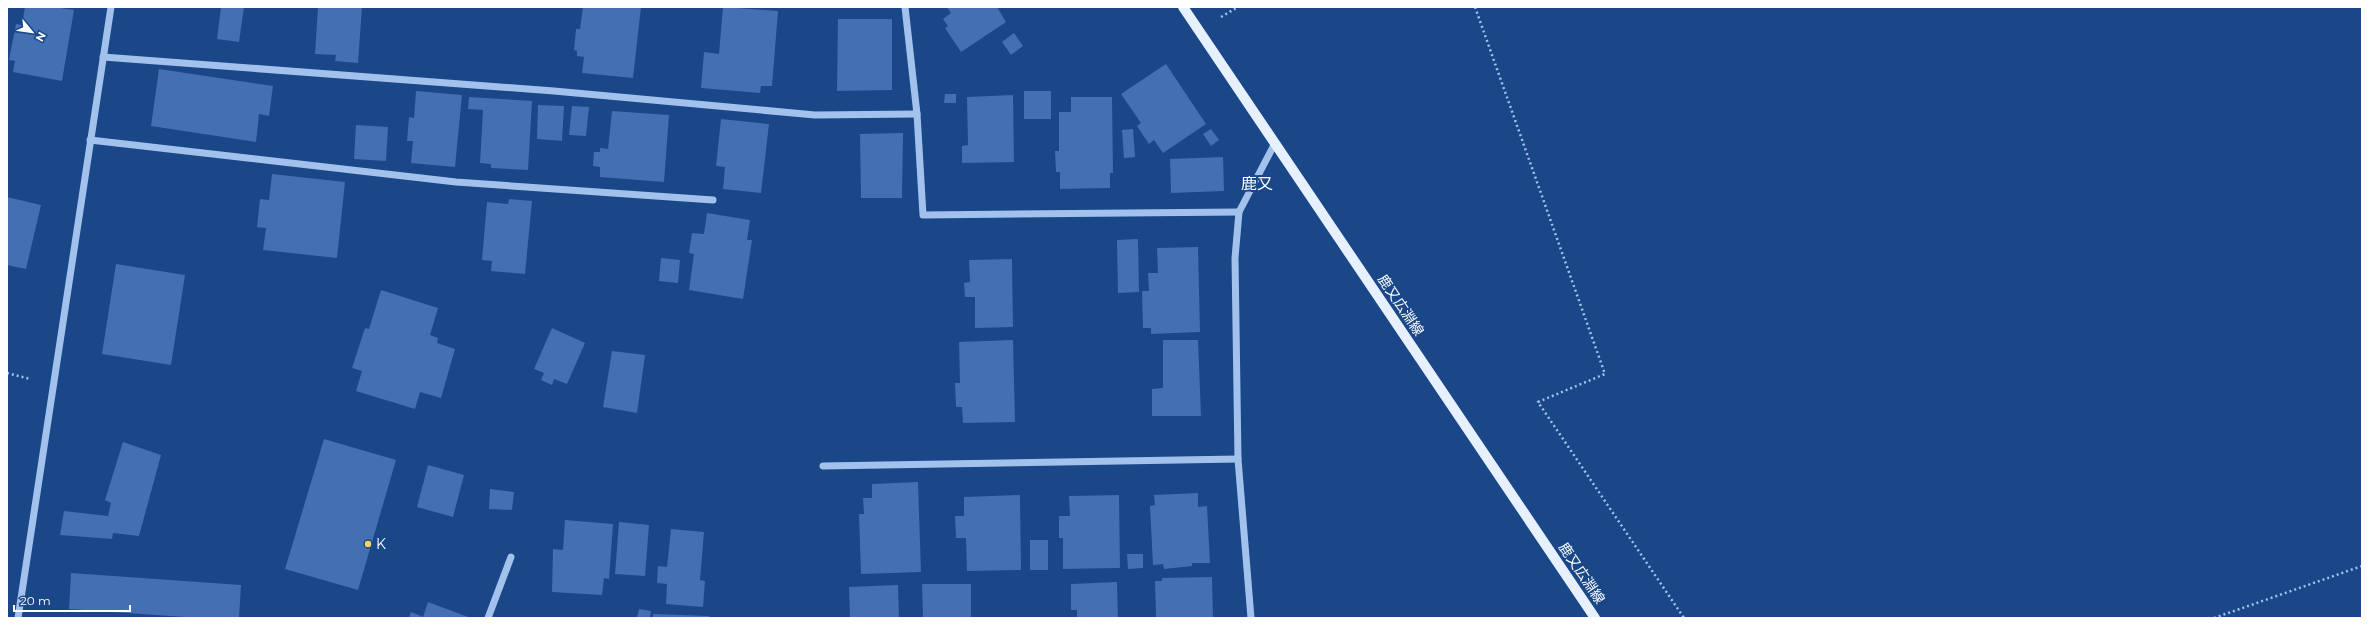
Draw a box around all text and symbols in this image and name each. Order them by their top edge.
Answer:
north arrow [12,12,52,52]
text: N [32,30,49,44]
district label: 鹿又 [1241,174,1273,193]
street label: 鹿又広淵線 [1374,271,1428,339]
place label: K [376,535,386,553]
marker: K [363,539,373,549]
street label: 鹿又広淵線 [1555,539,1609,607]
scale bar [14,587,130,613]
text: 20 m [20,593,51,608]

